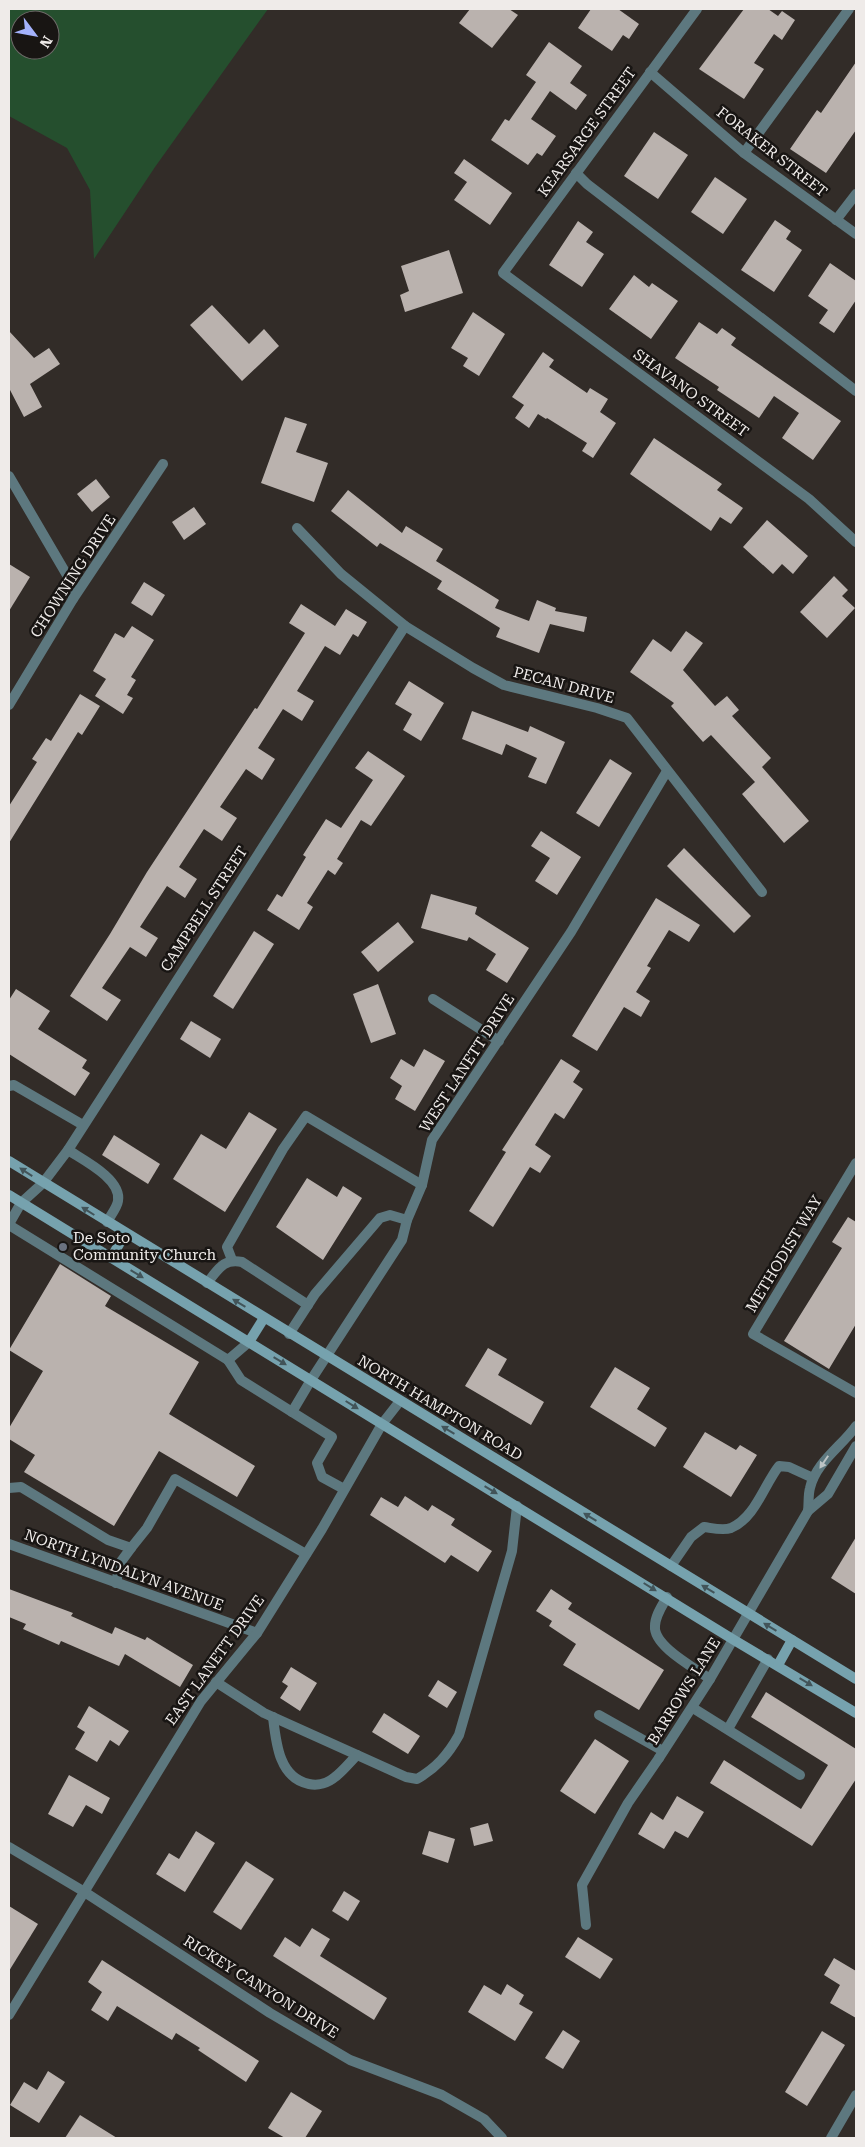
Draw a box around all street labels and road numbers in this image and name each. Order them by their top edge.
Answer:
street label: KEARSARGE STREET [534,64,640,200]
street label: FORAKER STREET [713,103,831,201]
street label: SHAVANO STREET [630,345,752,441]
street label: CHOWNING DRIVE [27,511,119,641]
street label: PECAN DRIVE [512,663,616,707]
street label: CAMPBELL STREET [157,843,251,975]
street label: WEST LANETT DRIVE [416,991,518,1135]
street label: METHODIST WAY [742,1192,826,1316]
street label: NORTH HAMPTON ROAD [354,1352,526,1464]
street label: NORTH LYNDALYN AVENUE [22,1525,226,1615]
street label: EAST LANETT DRIVE [162,1591,268,1729]
street label: BARROWS LANE [644,1634,724,1748]
street label: RICKEY CANYON DRIVE [180,1932,342,2042]

